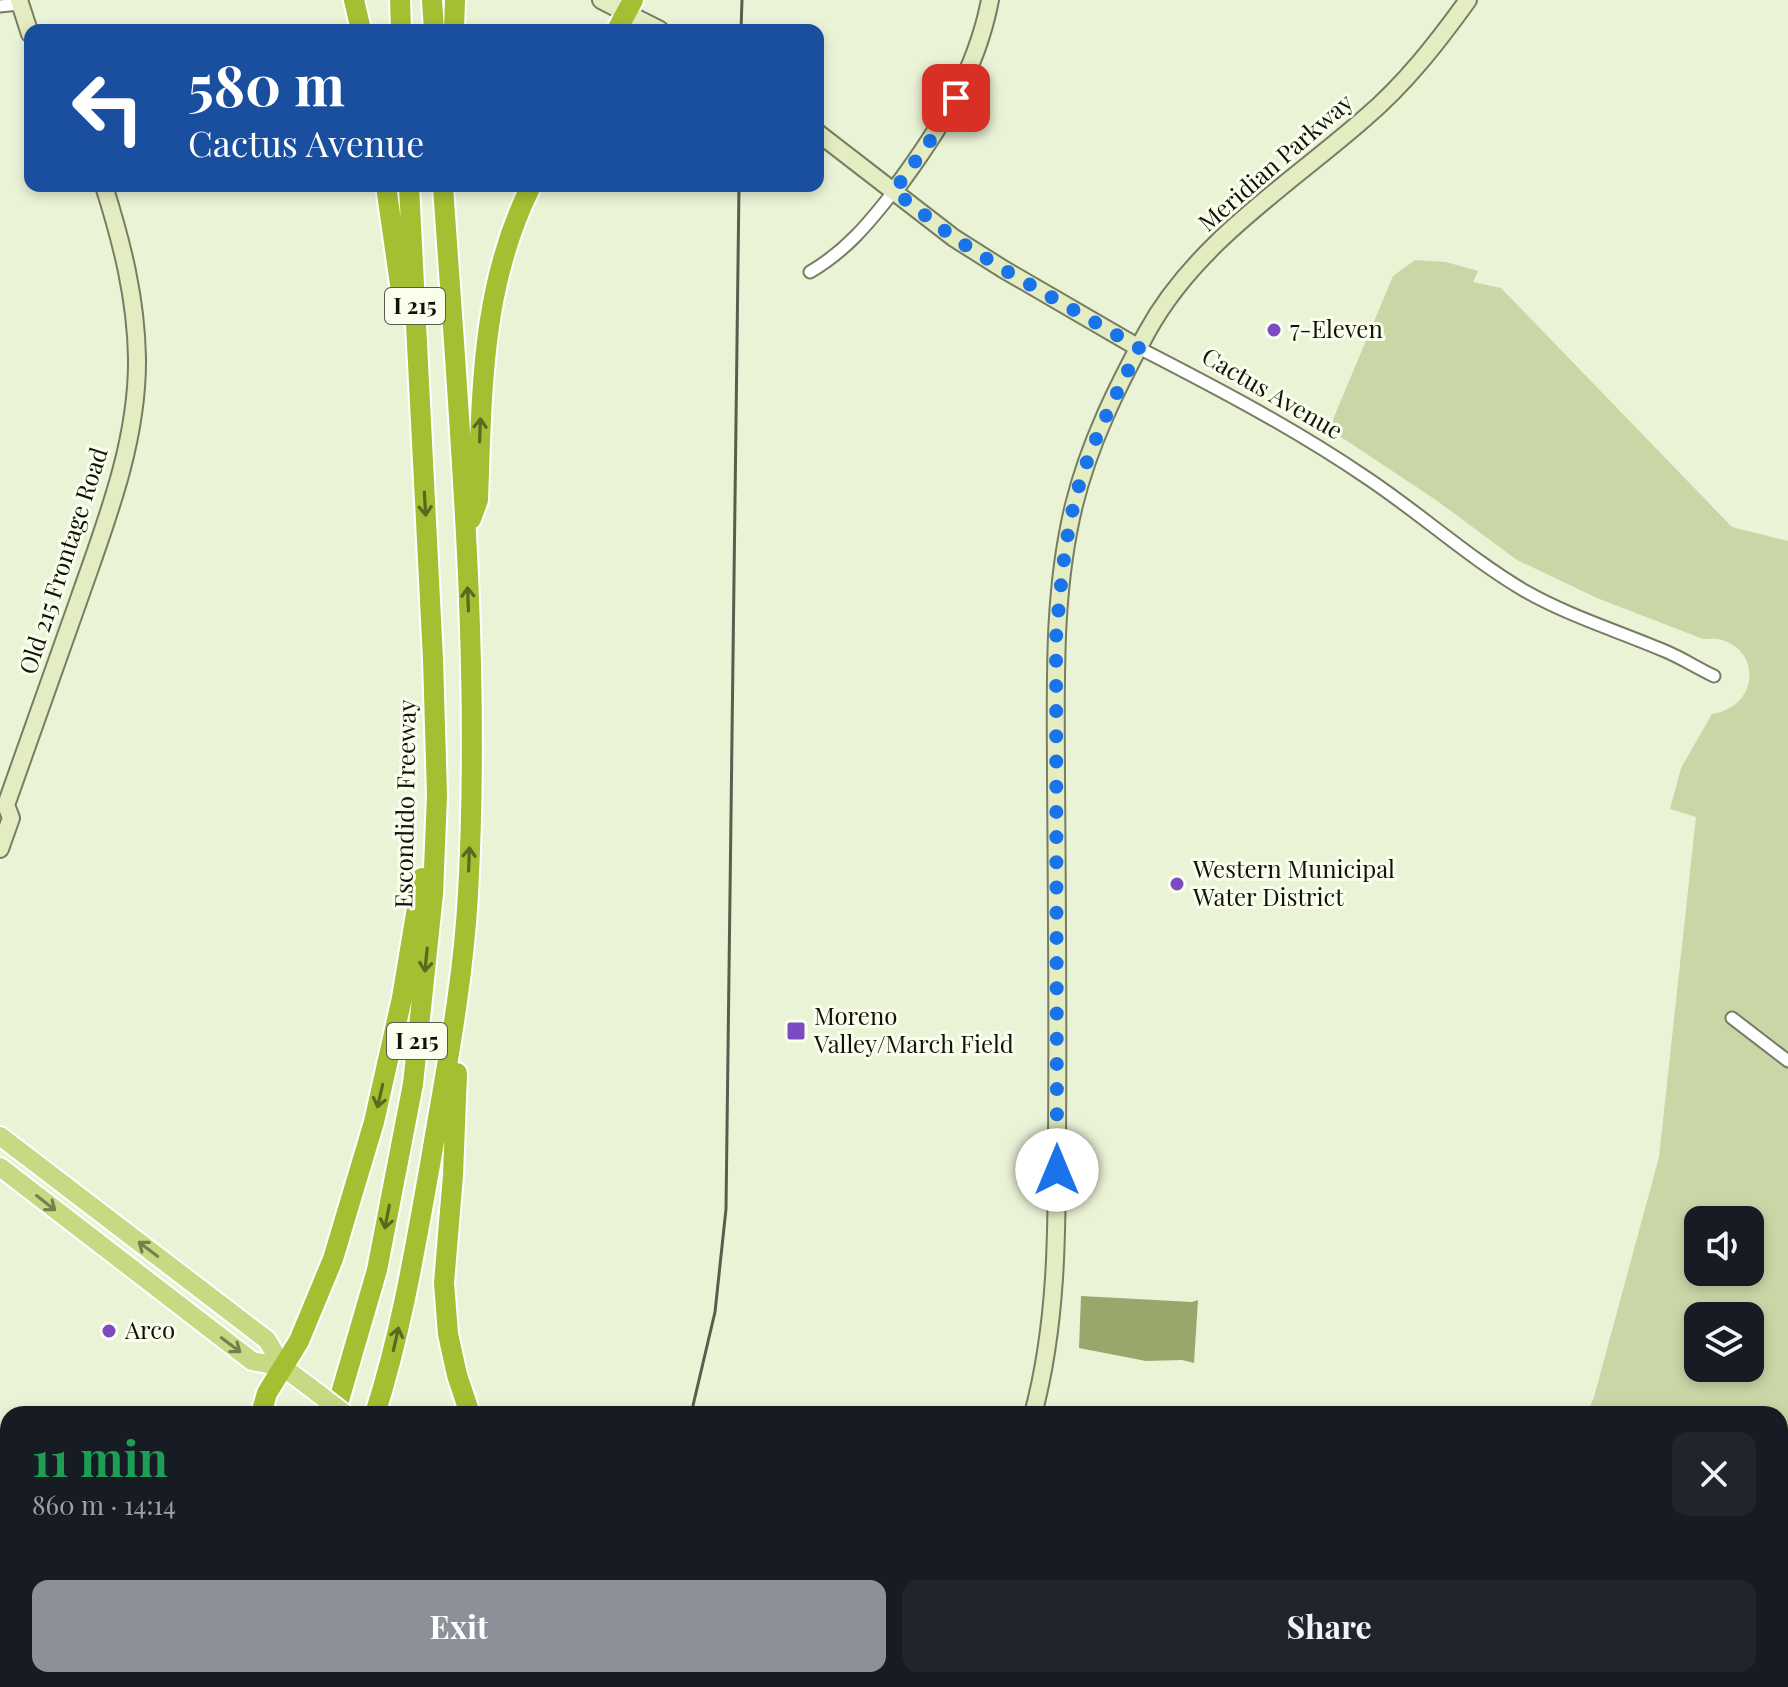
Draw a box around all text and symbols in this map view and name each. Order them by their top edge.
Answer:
text: 580 m [188,46,345,121]
icon: left [56,56,160,160]
pin [922,64,990,132]
icon: arrive [934,76,978,120]
street label: Meridian Parkway [1191,85,1359,238]
text: Cactus Avenue [188,118,424,166]
road number: I 215 [385,288,445,324]
place label: 7-Eleven [1290,312,1383,344]
marker: 7-Eleven [1265,321,1283,339]
street label: Cactus Avenue [1197,339,1349,446]
one-way arrow [473,417,488,444]
street label: Old 215 Frontage Road [10,443,114,678]
one-way arrow [417,490,432,517]
one-way arrow [460,586,476,613]
street label: Escondido Freeway [386,699,422,909]
one-way arrow [462,846,477,873]
place label: Western Municipal Water District [1192,852,1395,912]
marker: Western Municipal Water District [1168,875,1186,893]
one-way arrow [418,946,433,973]
place label: Moreno Valley/March Field [813,999,1014,1059]
marker: Moreno Valley/March Field [785,1020,807,1042]
road number: I 215 [387,1023,447,1059]
one-way arrow [372,1083,387,1109]
position arrow [1015,1128,1099,1212]
one-way arrow [35,1194,57,1211]
one-way arrow [379,1204,394,1229]
map controls [1684,1206,1764,1382]
button: sound [1684,1206,1764,1286]
one-way arrow [138,1240,159,1257]
button: layers [1684,1302,1764,1382]
place label: Arco [124,1313,175,1345]
marker: Arco [100,1322,118,1340]
one-way arrow [389,1326,404,1352]
one-way arrow [220,1336,242,1353]
text: 11 min [32,1425,168,1489]
button: close [1672,1432,1756,1516]
text: 860 m · 14:14 [32,1487,176,1522]
button: Exit [32,1580,886,1672]
button: Share [902,1580,1756,1672]

